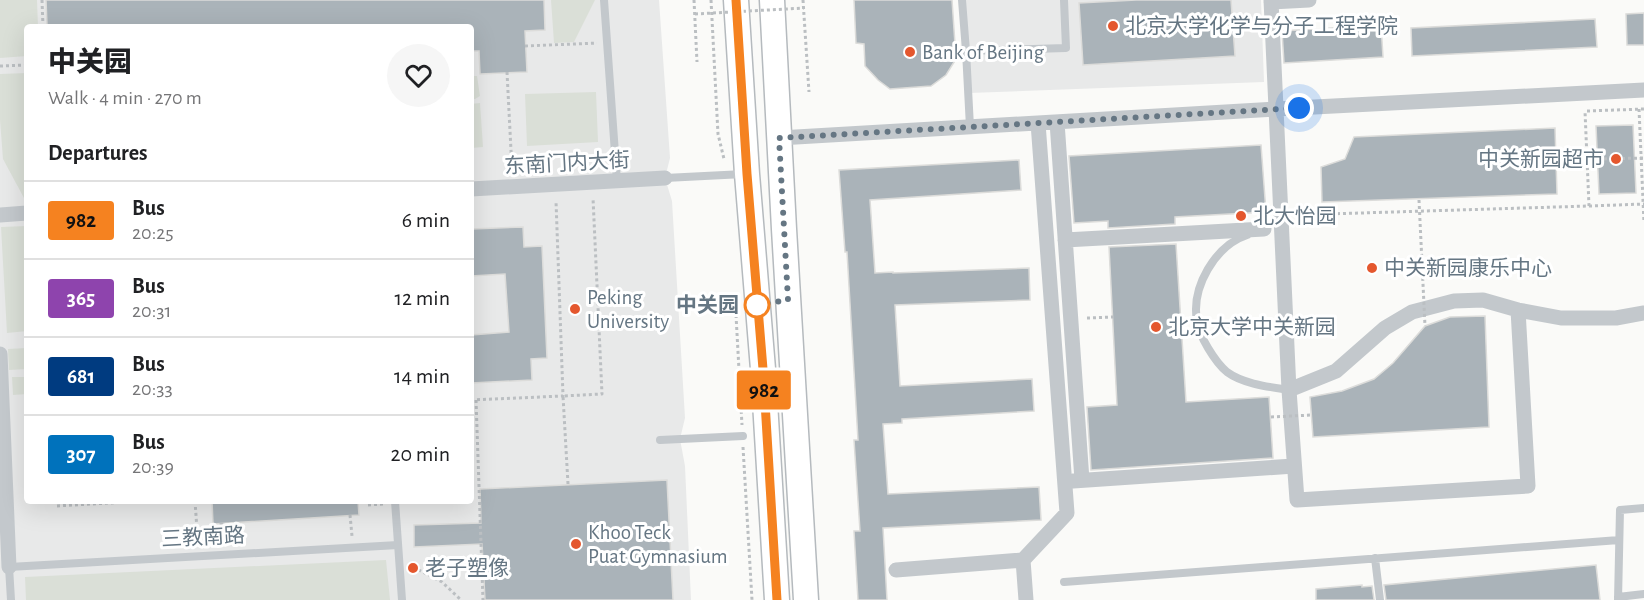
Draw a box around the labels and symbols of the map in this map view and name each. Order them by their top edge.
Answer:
place label: 北京大学化学与分子工程学院 [1125,15,1398,37]
marker: 北京大学化学与分子工程学院 [1106,19,1120,33]
place label: Bank of Beijing [922,42,1045,63]
marker: Bank of Beijing [903,45,917,59]
your location [1284,93,1314,123]
place label: 中关新园超市 [1478,148,1604,170]
street label: 东南门内大街 [504,149,630,177]
marker: 中关新园超市 [1609,152,1623,166]
place label: 北大怡园 [1253,205,1337,227]
marker: 北大怡园 [1234,209,1248,223]
place label: 中关新园康乐中心 [1384,257,1552,279]
marker: 中关新园康乐中心 [1365,261,1379,275]
place label: Peking University [587,287,669,332]
marker: 中关园 [744,292,770,318]
place label: 中关园 [676,294,739,316]
marker: Peking University [568,302,582,316]
place label: 北京大学中关新园 [1168,316,1336,338]
marker: 北京大学中关新园 [1149,320,1163,334]
line badge: 982 [730,370,798,410]
place label: Khoo Teck Puat Gymnasium [588,522,728,567]
street label: 三教南路 [160,524,246,550]
marker: Khoo Teck Puat Gymnasium [569,537,583,551]
place label: 老子塑像 [425,557,509,579]
marker: 老子塑像 [406,561,420,575]

